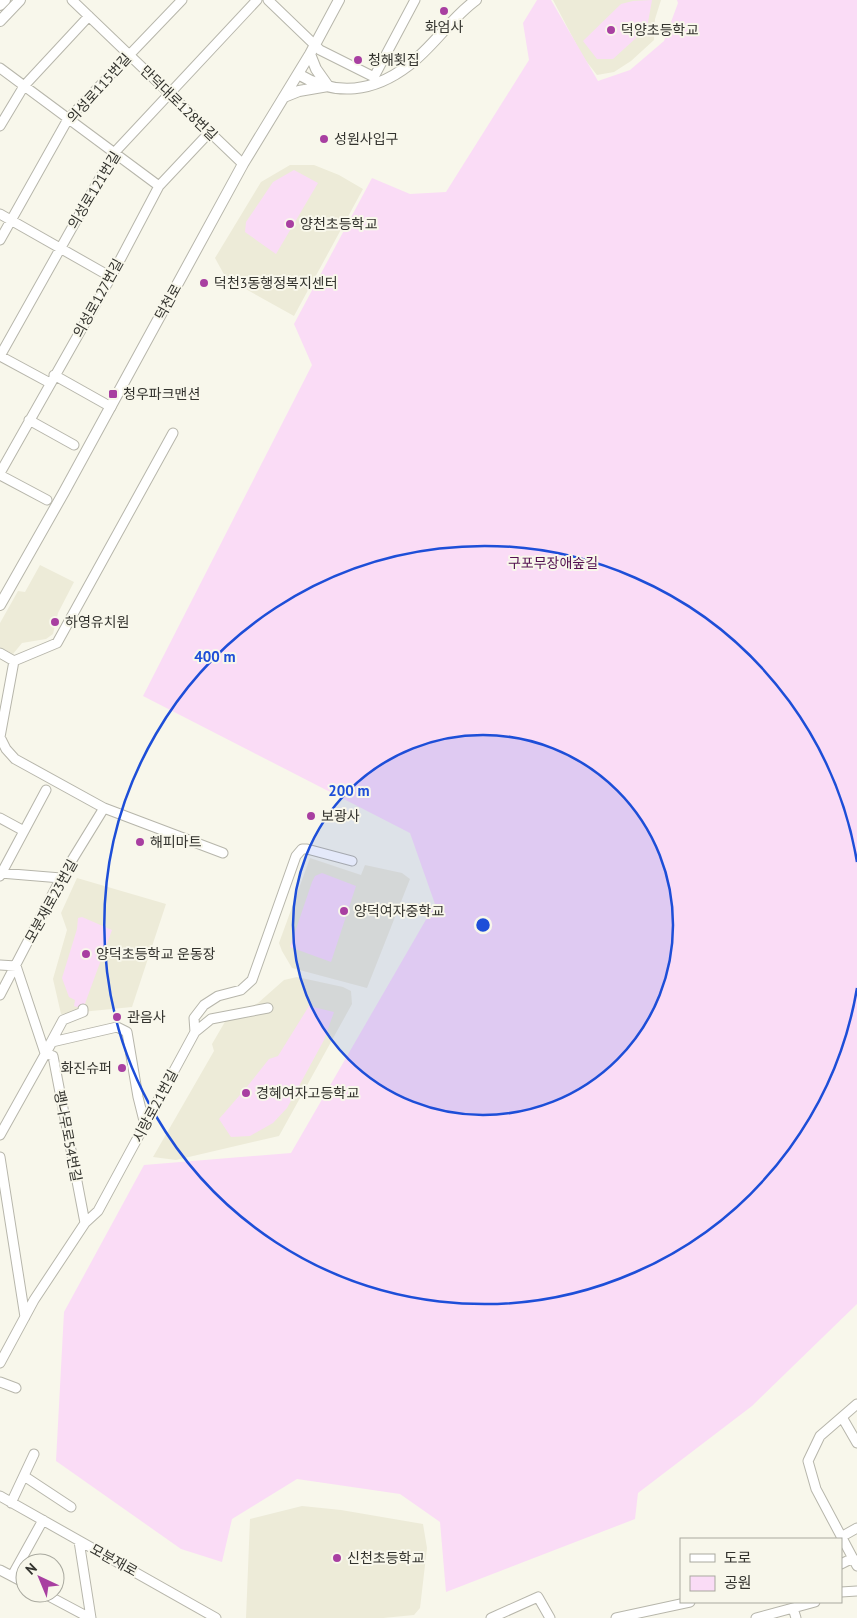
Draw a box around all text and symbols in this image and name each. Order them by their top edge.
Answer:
marker: 화엄사 [438,5,450,17]
place label: 화엄사 [425,18,463,36]
place label: 덕양초등학교 [621,21,698,39]
marker: 덕양초등학교 [605,24,617,36]
street label: 의성로115번길 [63,50,135,126]
place label: 청해횟집 [368,51,420,69]
marker: 청해횟집 [352,54,364,66]
street label: 만덕대로128번길 [137,62,221,144]
place label: 성원사입구 [334,130,399,148]
marker: 성원사입구 [318,133,330,145]
street label: 의성로121번길 [64,148,124,232]
place label: 양천초등학교 [300,215,377,233]
marker: 양천초등학교 [284,218,296,230]
street label: 의성로127번길 [69,255,127,341]
place label: 덕천3동행정복지센터 [214,274,338,292]
marker: 덕천3동행정복지센터 [198,277,210,289]
street label: 덕천로 [151,281,185,323]
place label: 청우파크맨션 [123,385,200,403]
marker: 청우파크맨션 [107,388,119,400]
park label: 구포무장애숲길 [508,554,598,572]
place label: 하영유치원 [65,613,129,631]
marker: 하영유치원 [49,616,61,628]
text: 400 m [194,647,236,666]
text: 200 m [328,781,370,800]
place label: 보광사 [321,807,360,825]
marker: 보광사 [305,810,317,822]
place label: 해피마트 [150,833,202,851]
marker: 해피마트 [134,836,146,848]
street label: 모분재로23번길 [21,856,81,946]
place label: 양덕여자중학교 [354,902,444,920]
marker: 양덕여자중학교 [338,905,350,917]
centre of rings [474,916,492,934]
place label: 양덕초등학교 운동장 [96,945,216,963]
marker: 양덕초등학교 운동장 [80,948,92,960]
place label: 관음사 [127,1008,166,1026]
marker: 관음사 [111,1011,123,1023]
place label: 화진슈퍼 [60,1059,112,1077]
marker: 화진슈퍼 [116,1062,128,1074]
street label: 시랑로21번길 [128,1067,182,1145]
place label: 경혜여자고등학교 [256,1084,359,1102]
marker: 경혜여자고등학교 [240,1087,252,1099]
street label: 팽나무로54번길 [50,1089,86,1183]
legend [680,1538,842,1603]
street label: 모분재로 [87,1540,141,1580]
text: 도로 [724,1548,752,1567]
place label: 신천초등학교 [347,1549,424,1567]
marker: 신천초등학교 [331,1552,343,1564]
north arrow [15,1553,65,1603]
text: N [21,1559,41,1578]
text: 공원 [724,1573,752,1592]

